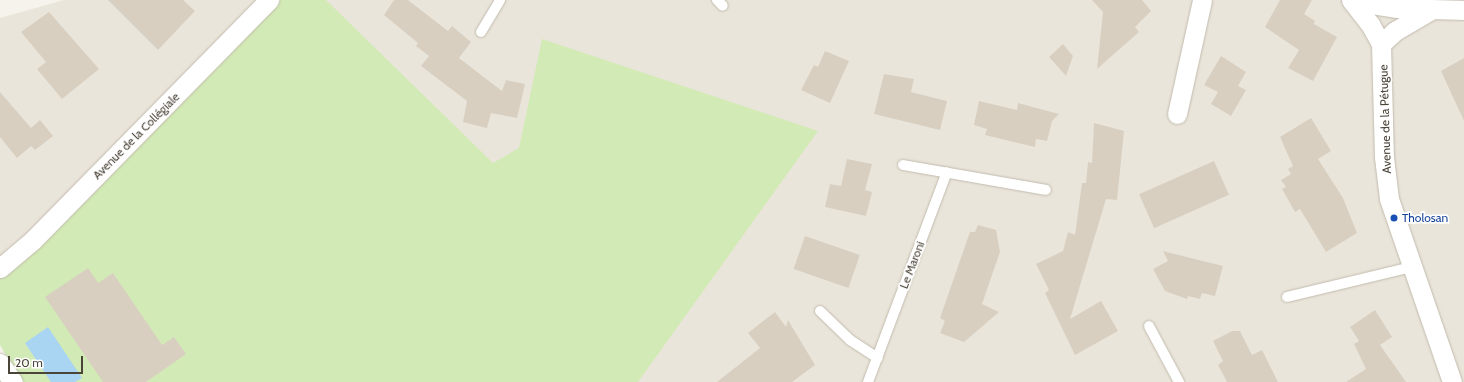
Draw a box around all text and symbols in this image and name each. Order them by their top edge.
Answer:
street label: Avenue de la Pétugue [1376,64,1394,174]
street label: Avenue de la Collégiale [90,90,182,182]
place label: Tholosan [1402,211,1448,225]
marker: Tholosan [1389,213,1399,223]
street label: Le Maroni [896,239,928,291]
scale bar [10,348,85,374]
text: 20 m [15,355,43,370]

